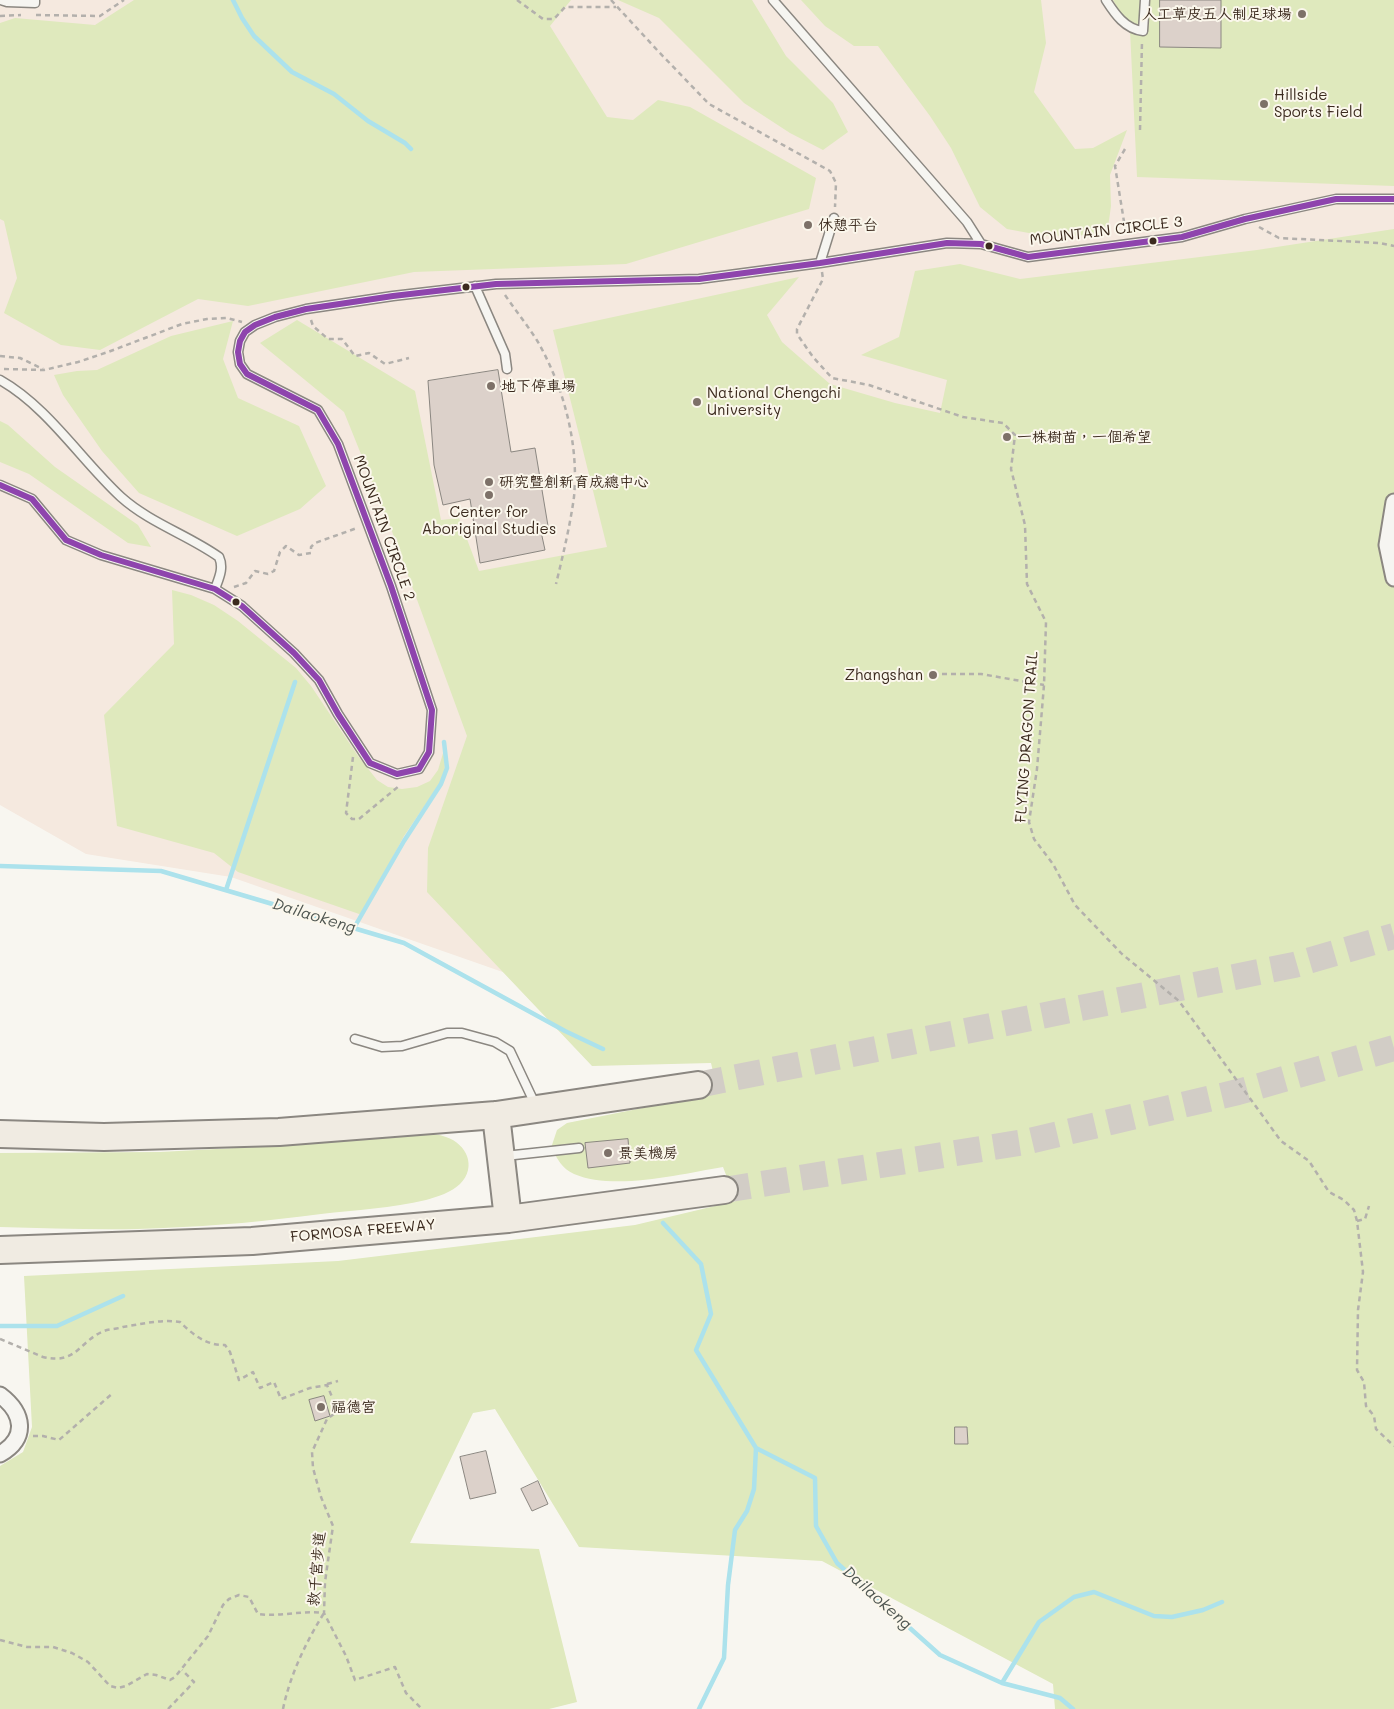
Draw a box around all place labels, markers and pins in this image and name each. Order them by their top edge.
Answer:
place label: 人工草皮五人制足球場 [1142,5,1292,23]
marker: 人工草皮五人制足球場 [1296,8,1308,20]
place label: Hillside Sports Field [1274,86,1362,121]
marker: Hillside Sports Field [1258,98,1270,110]
place label: 休憩平台 [818,216,878,234]
marker: 休憩平台 [802,219,814,231]
unlabelled marker [1148,236,1158,246]
unlabelled marker [984,241,994,251]
unlabelled marker [461,282,471,292]
place label: 地下停車場 [501,377,576,395]
marker: 地下停車場 [485,380,497,392]
place label: National Chengchi University [707,384,841,419]
marker: National Chengchi University [691,396,703,408]
place label: 一株樹苗，一個希望 [1017,428,1152,446]
marker: 一株樹苗，一個希望 [1001,431,1013,443]
place label: 研究暨創新育成總中心 [499,473,649,491]
marker: 研究暨創新育成總中心 [483,476,495,488]
marker: Center for Aboriginal Studies [483,489,495,501]
place label: Center for Aboriginal Studies [422,503,556,538]
unlabelled marker [231,597,241,607]
place label: Zhangshan [845,666,923,684]
marker: Zhangshan [927,669,939,681]
place label: 景美機房 [618,1144,678,1162]
marker: 景美機房 [602,1147,614,1159]
place label: 福德宮 [331,1398,376,1416]
marker: 福德宮 [315,1401,327,1413]

